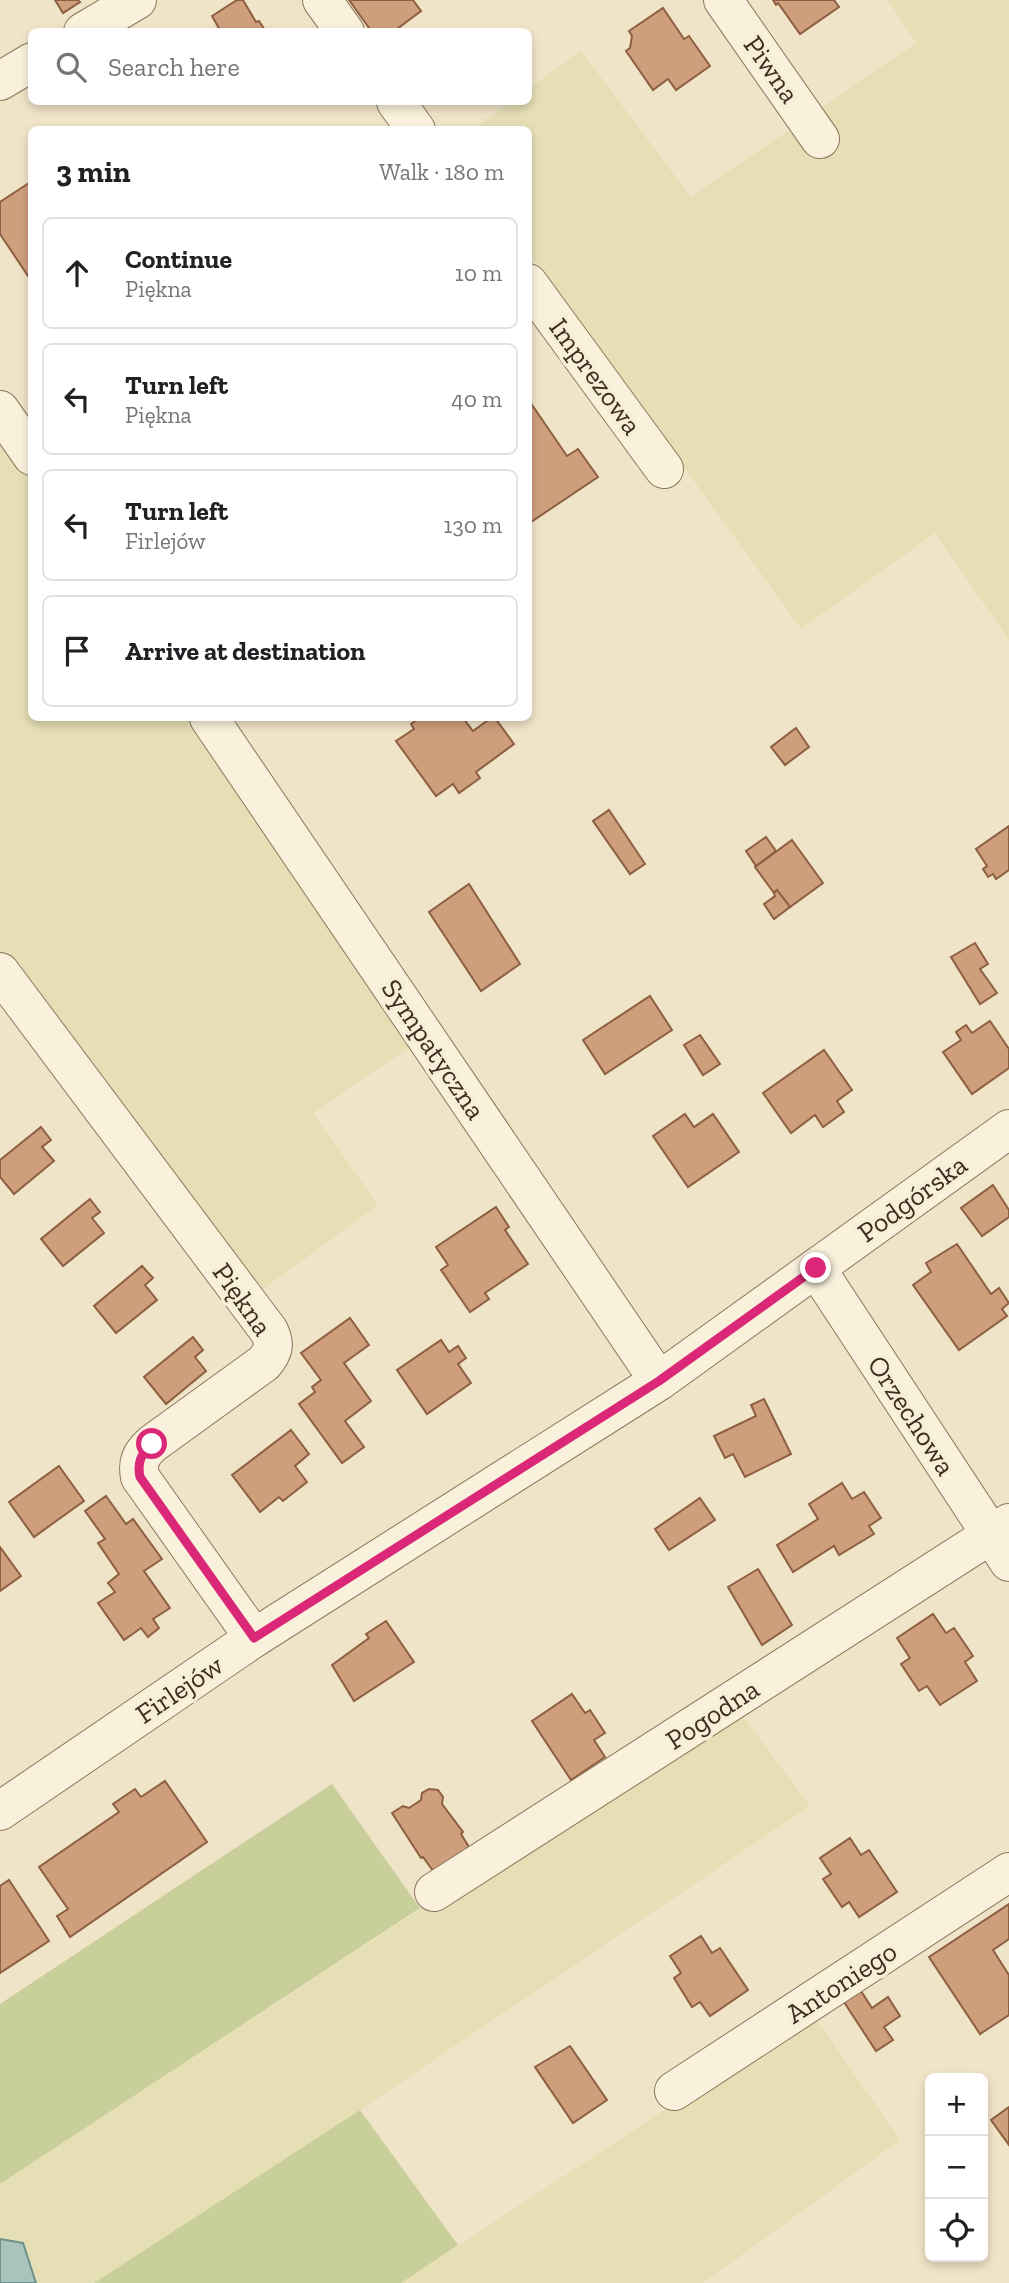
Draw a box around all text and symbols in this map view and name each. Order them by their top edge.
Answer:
search box [28,28,532,105]
street label: Piwna [737,29,807,110]
icon: search [52,48,90,86]
text: Search here [108,51,240,83]
text: 3 min [56,154,131,190]
text: Walk · 180 m [379,158,504,186]
text: Continue [125,243,232,275]
icon: ahead [58,254,96,292]
text: 10 m [455,259,502,287]
text: Piękna [125,275,192,303]
street label: Imprezowa [542,312,649,441]
text: Turn left [125,369,228,401]
icon: left [58,380,96,418]
text: 40 m [451,385,502,413]
text: Piękna [125,401,192,429]
text: Turn left [125,495,228,527]
icon: left [58,506,96,544]
text: 130 m [444,511,502,539]
text: Firlejów [125,527,206,555]
icon: arrive [58,632,96,670]
text: Arrive at destination [125,635,365,667]
street label: Sympatyczna [375,973,493,1126]
street label: Podgórska [851,1147,974,1249]
route end [800,1252,831,1283]
street label: Piękna [206,1257,280,1342]
street label: Orzechowa [861,1349,963,1482]
route start [136,1428,167,1459]
street label: Firlejów [129,1648,230,1731]
street label: Pogodna [659,1672,765,1757]
street label: Antoniego [780,1934,903,2030]
map controls [925,2073,988,2262]
button: + [925,2073,988,2136]
button: − [925,2136,988,2199]
button: locate [925,2199,988,2262]

